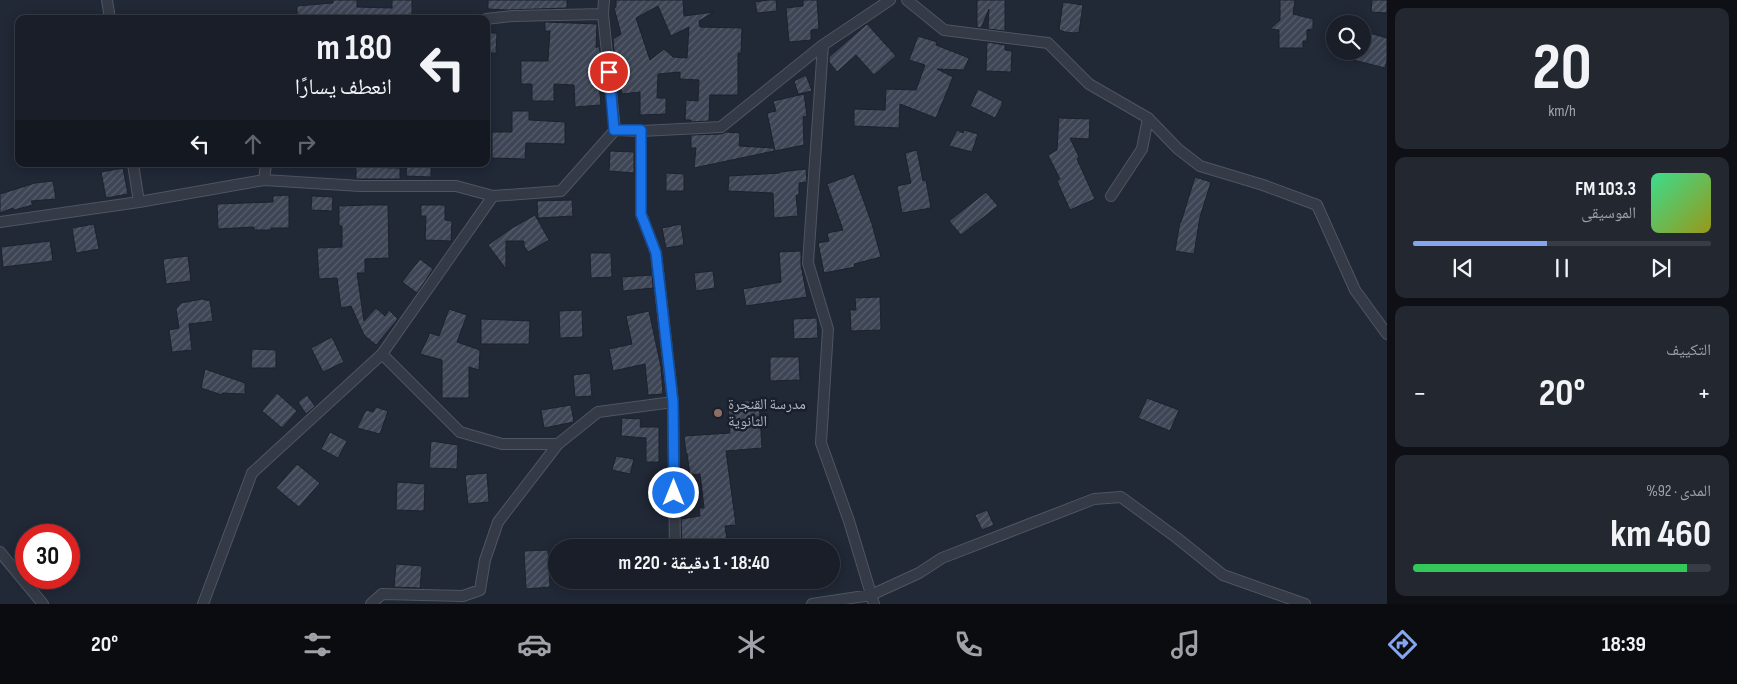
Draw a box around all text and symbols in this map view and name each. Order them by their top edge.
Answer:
map controls [1326,15,1371,60]
button: search [1326,15,1371,60]
text: 180 m [316,27,392,70]
text: 20 [1532,30,1592,108]
icon: left [410,35,475,100]
pin [588,51,630,93]
icon: arrive [595,58,623,86]
text: انعطف يسارًا [295,74,392,101]
text: km/h [1548,102,1576,121]
icon: left [186,130,214,158]
icon: ahead [239,130,267,158]
icon: right [292,130,320,158]
text: 103.3 FM [1575,178,1636,201]
text: الموسيقى [1581,204,1636,223]
icon: previous [1449,254,1477,282]
icon: pause [1548,254,1576,282]
icon: next [1647,254,1675,282]
text: التكييف [1666,341,1711,360]
text: 20° [1539,371,1585,416]
text: − [1413,377,1427,410]
text: + [1697,377,1711,410]
place label: مدرسة القنجرة الثانوية [728,395,806,431]
marker: مدرسة القنجرة الثانوية [712,407,724,419]
position arrow [647,466,699,518]
text: المدى · 92% [1646,482,1711,501]
text: 460 km [1610,512,1711,557]
speed limit sign: 30 [15,524,80,589]
text: 18:40 · 1 دقيقة · 220 m [618,552,770,575]
icon: filters [300,627,335,662]
icon: car [517,627,552,662]
icon: climate [734,627,769,662]
icon: phone [951,627,986,662]
icon: music [1168,627,1203,662]
icon: directions [1385,627,1420,662]
text: 20° [91,631,118,658]
text: 18:39 [1602,631,1646,658]

